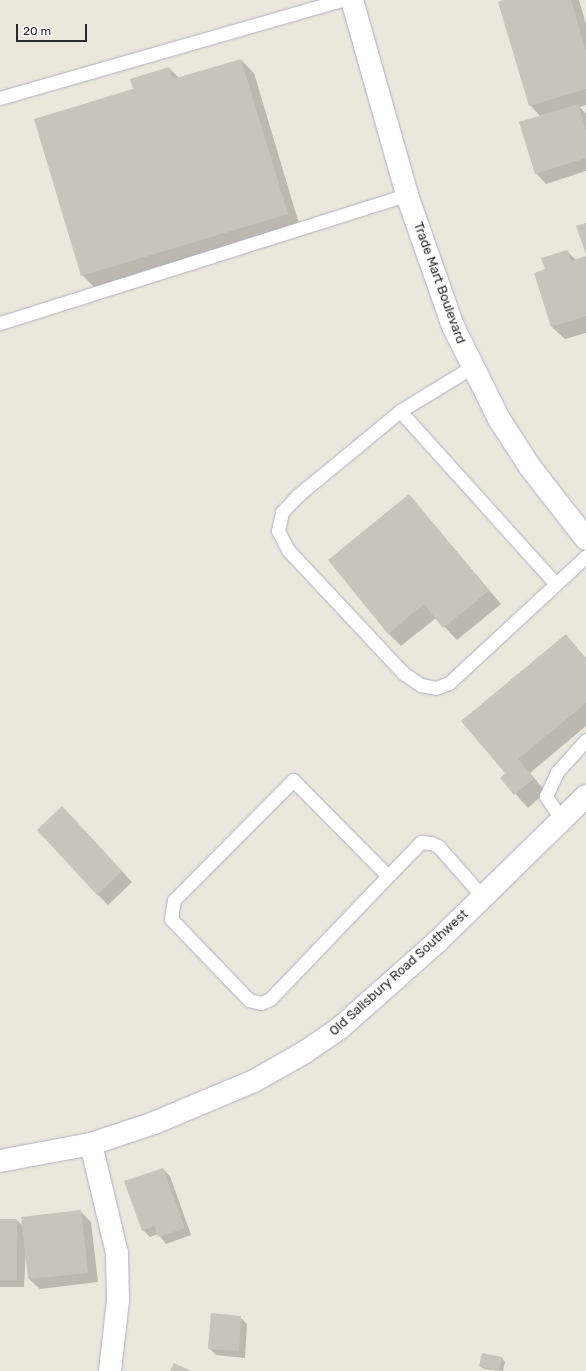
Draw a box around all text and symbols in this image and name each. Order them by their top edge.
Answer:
scale bar [18,16,89,42]
text: 20 m [23,24,51,38]
street label: Trade Mart Boulevard [410,220,468,346]
street label: Old Salisbury Road Southwest [326,906,472,1040]

